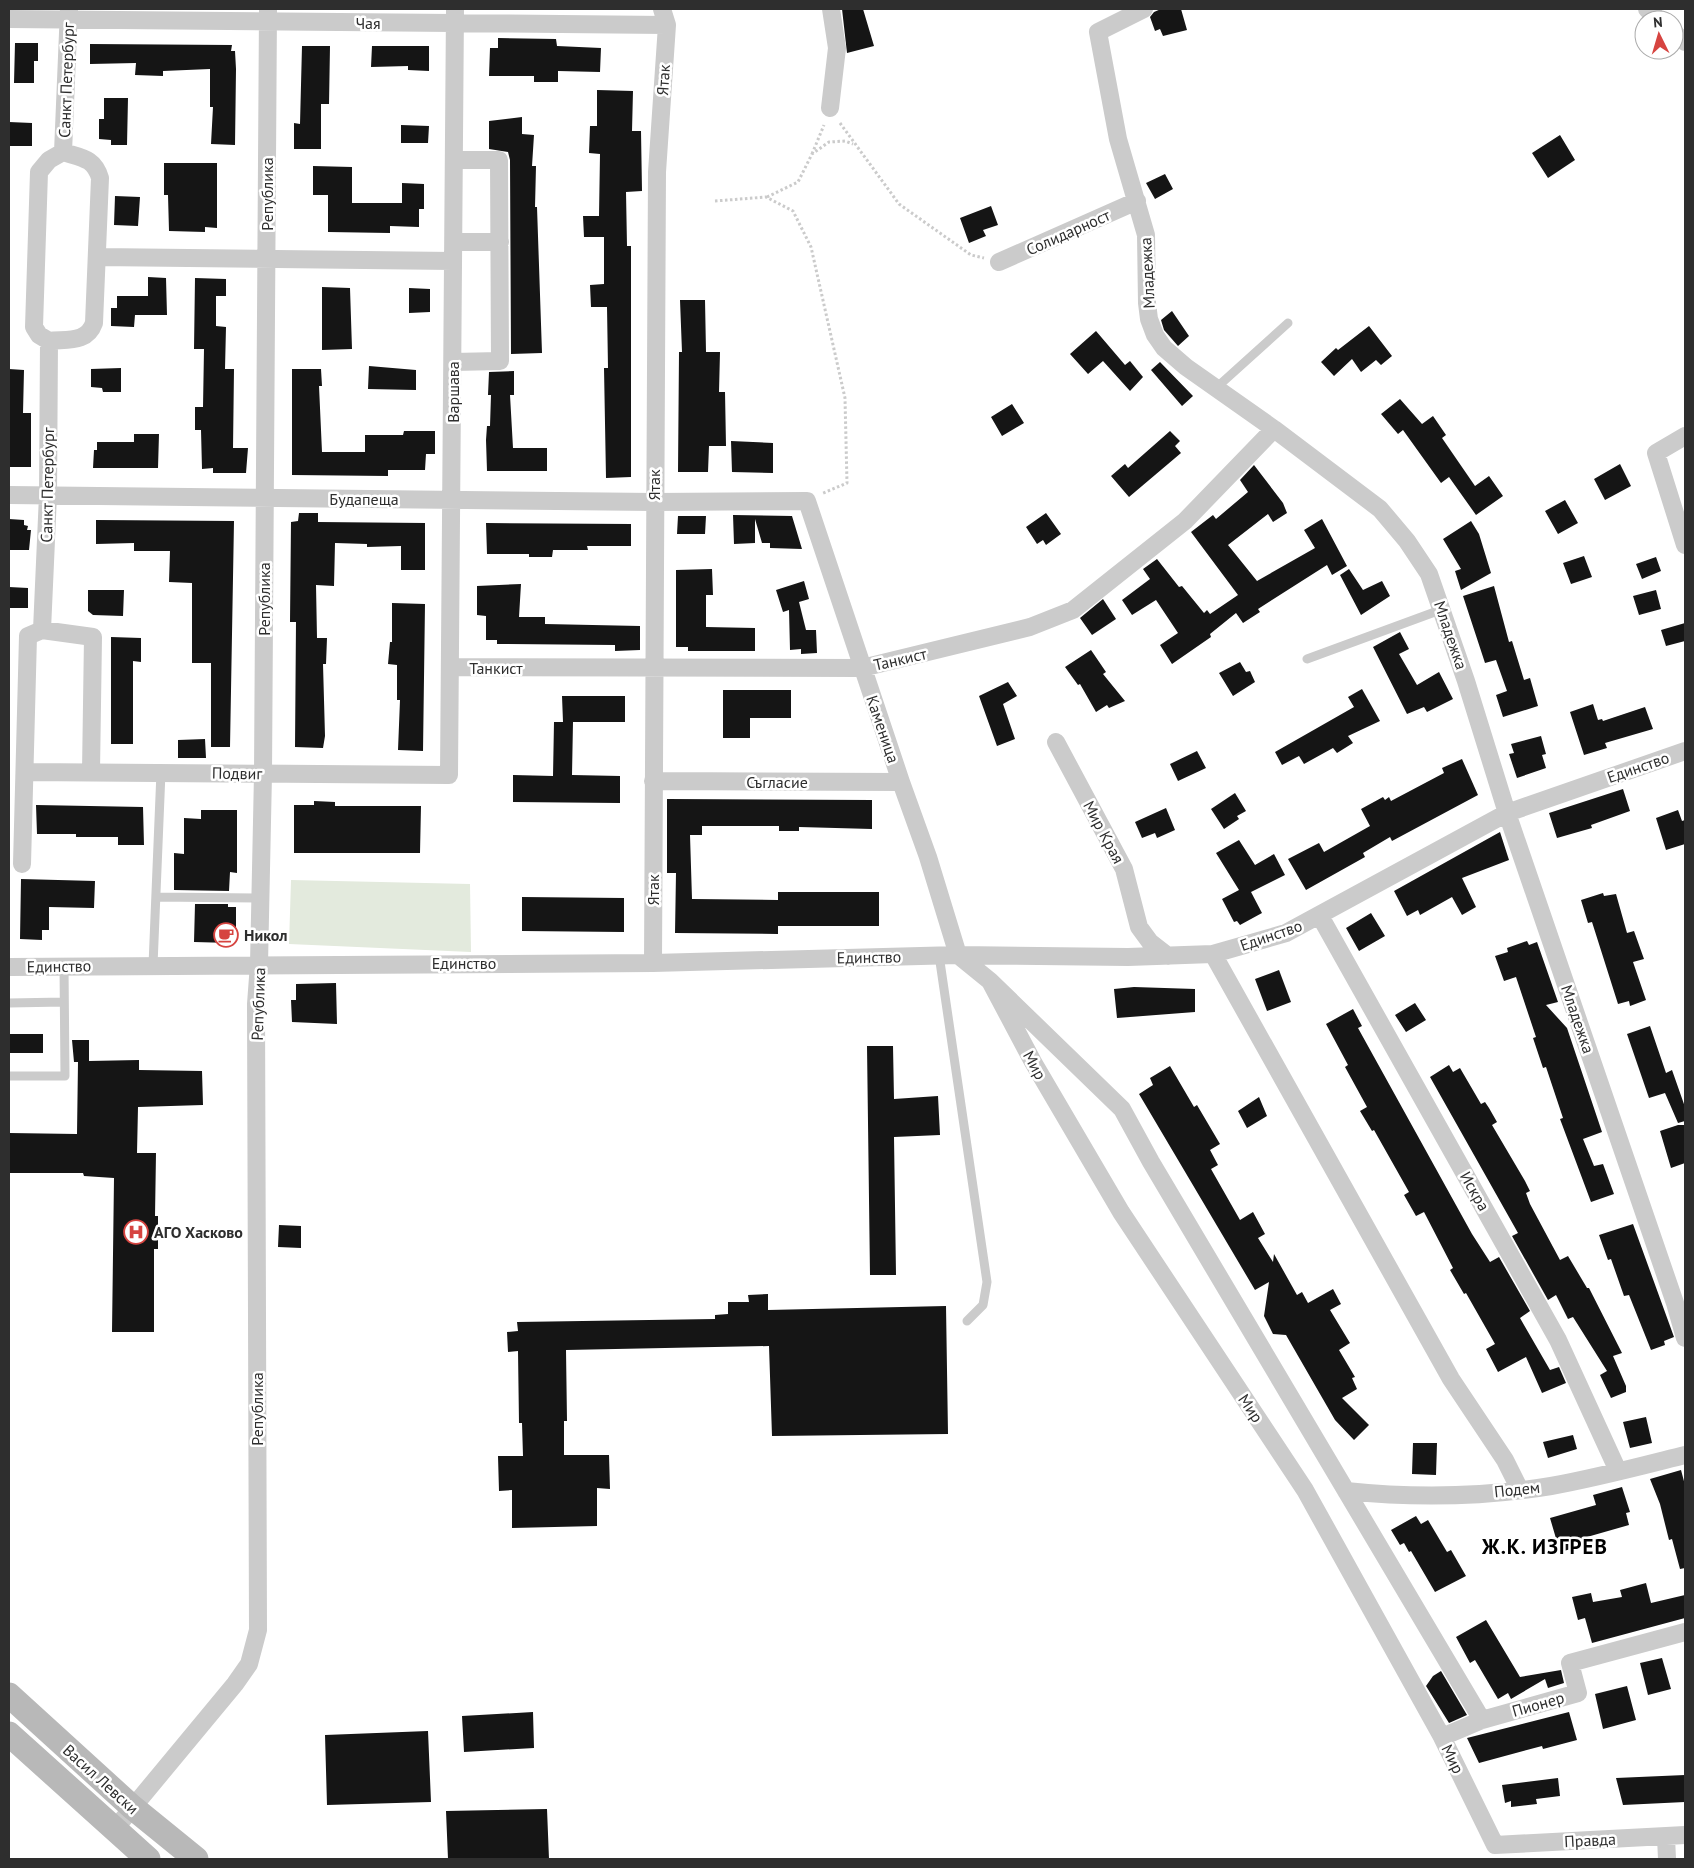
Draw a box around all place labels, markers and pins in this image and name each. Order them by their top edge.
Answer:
cafe icon: Никол [213,922,239,948]
place label: Никол [244,925,288,945]
hospital icon: АГО Хасково [123,1219,149,1245]
place label: АГО Хасково [154,1222,243,1242]

